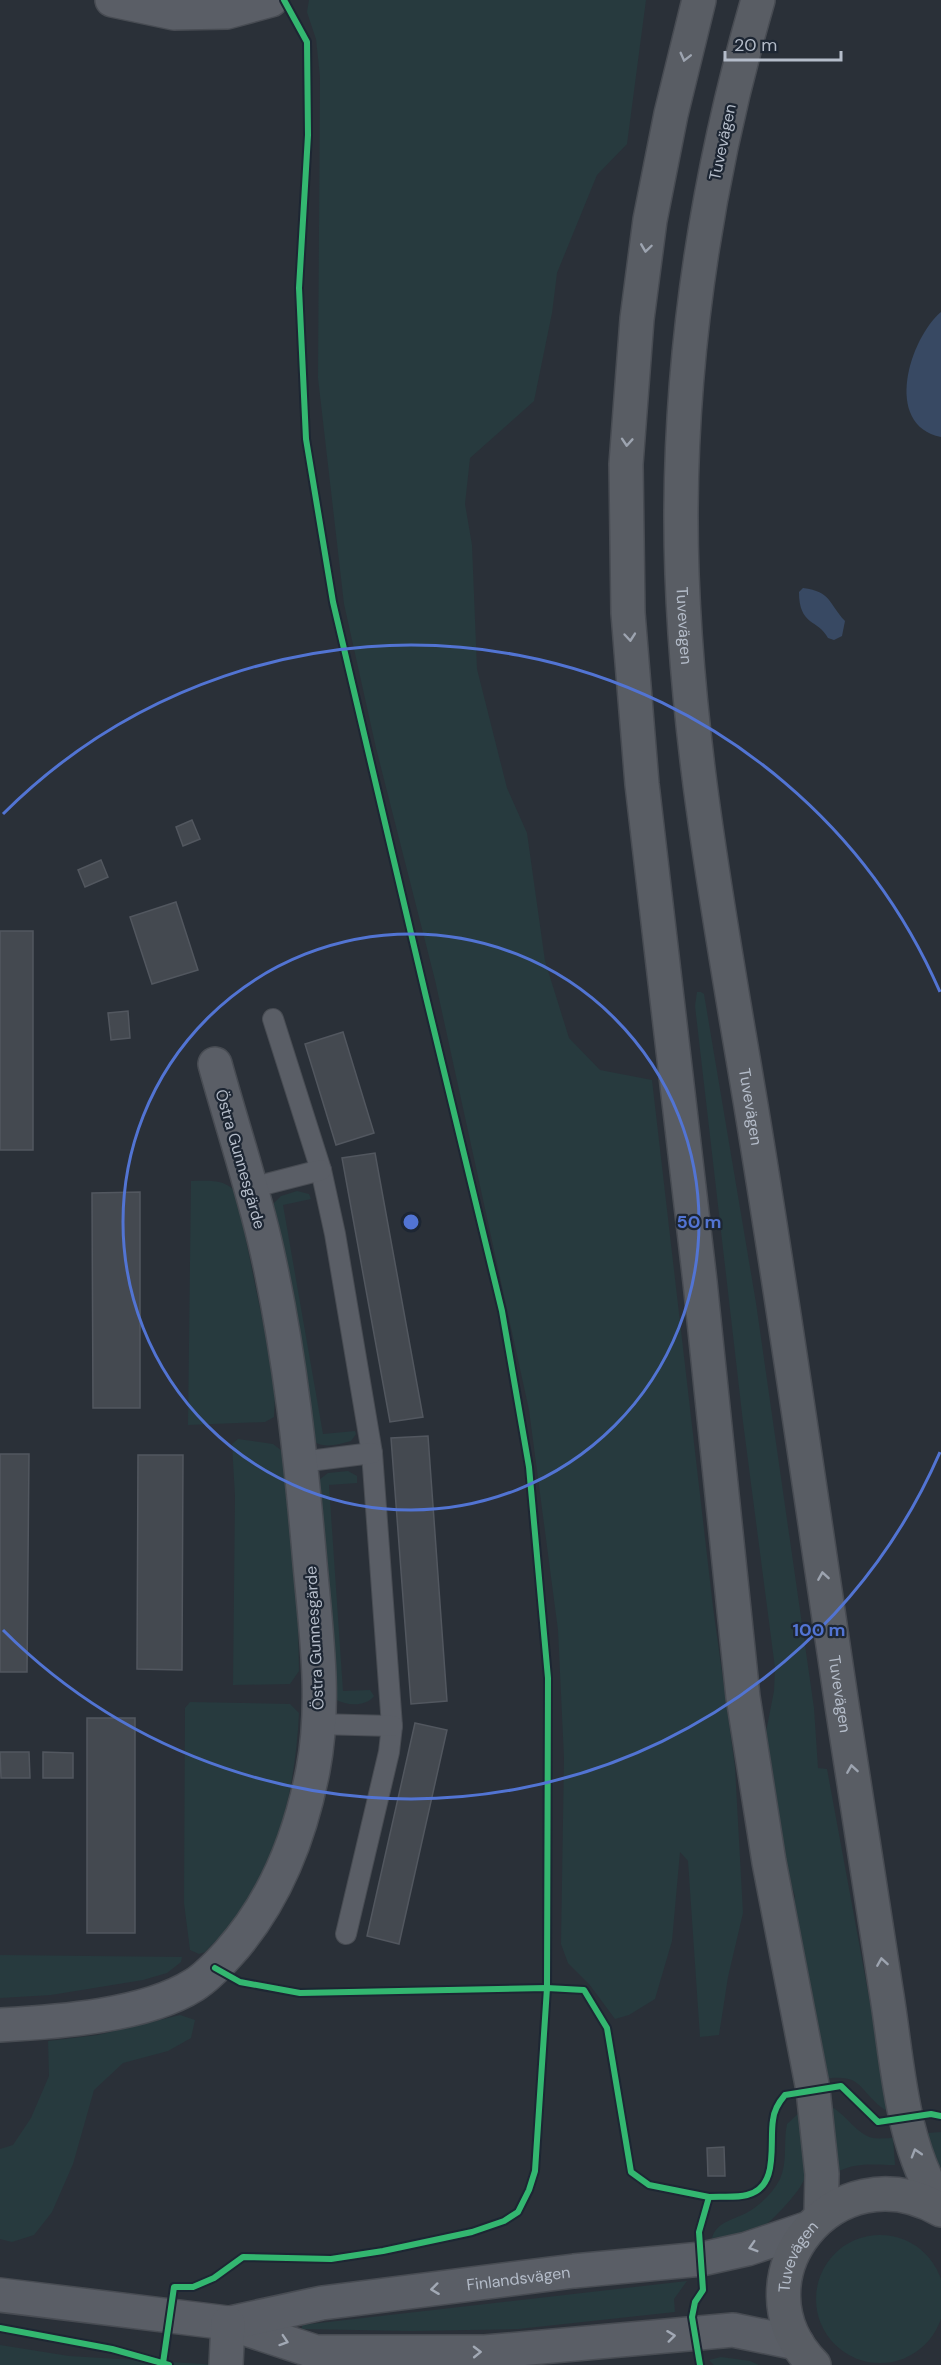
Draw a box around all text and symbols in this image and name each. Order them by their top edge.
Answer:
scale bar [725,24,840,62]
text: 20 m [734,33,777,57]
one-way arrow [679,52,692,62]
street label: Tuvevägen [704,102,741,182]
one-way arrow [640,243,653,252]
one-way arrow [621,437,634,446]
street label: Tuvevägen [671,586,697,665]
one-way arrow [623,632,636,641]
street label: Tuvevägen [734,1067,767,1147]
street label: Östra Gunnesgärde [211,1087,271,1231]
text: 50 m [676,1210,722,1234]
centre of rings [401,1212,421,1232]
street label: Östra Gunnesgärde [300,1565,329,1711]
one-way arrow [817,1572,829,1581]
text: 100 m [792,1618,846,1642]
street label: Tuvevägen [824,1654,856,1734]
one-way arrow [846,1764,859,1774]
one-way arrow [876,1957,888,1966]
one-way arrow [911,2148,923,2159]
street label: Tuvevägen [773,2216,823,2293]
one-way arrow [748,2240,759,2252]
street label: Finlandsvägen [465,2262,571,2296]
one-way arrow [431,2282,440,2294]
one-way arrow [667,2330,676,2343]
one-way arrow [278,2334,289,2346]
one-way arrow [473,2345,482,2358]

